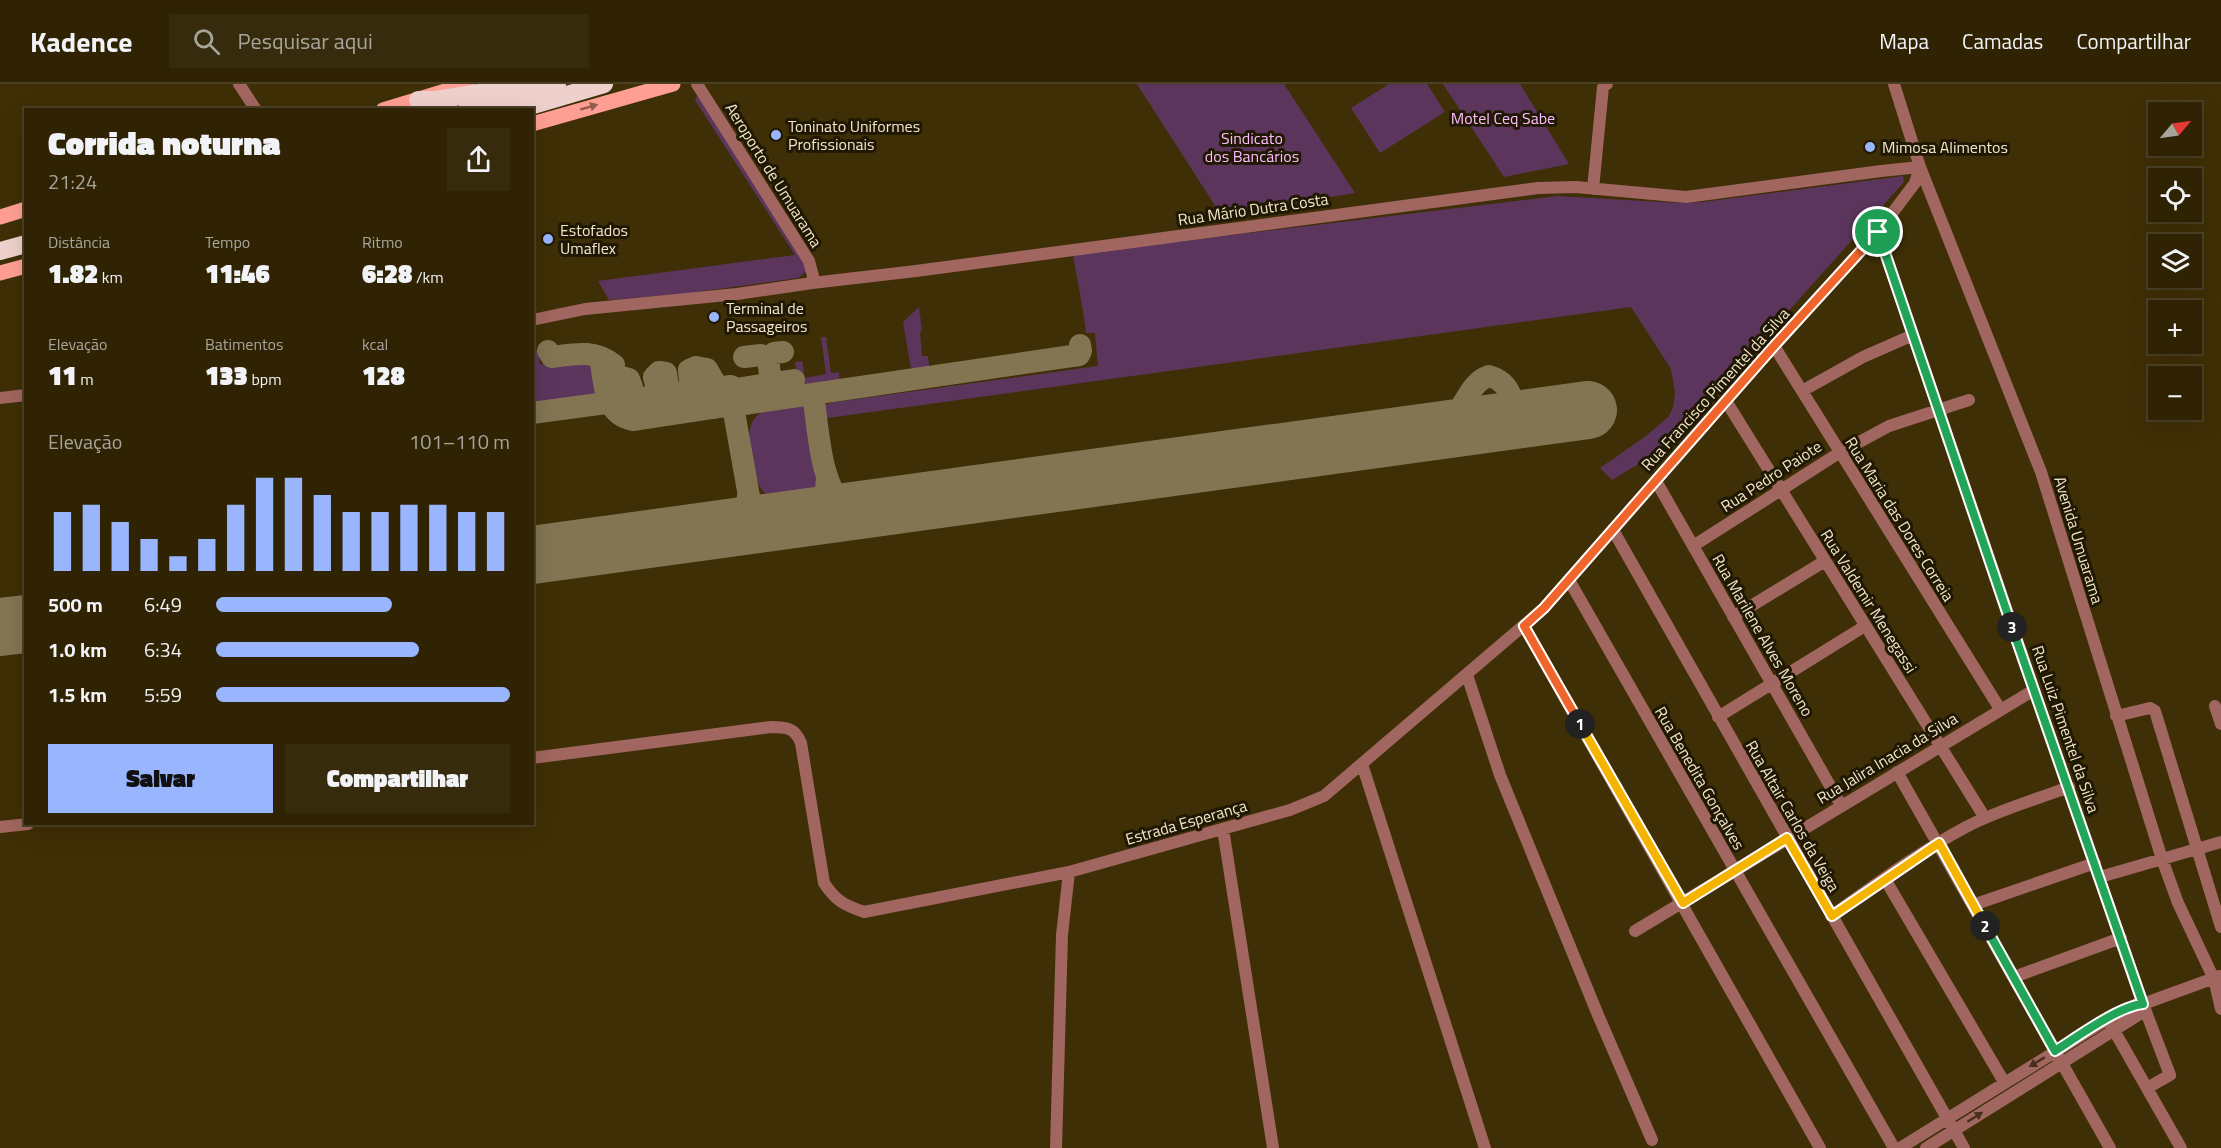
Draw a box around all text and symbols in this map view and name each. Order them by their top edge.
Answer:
search box [169,14,589,68]
text: Kadence [30,20,133,63]
text: Pesquisar aqui [238,24,373,58]
icon: search [190,25,223,58]
text: Mapa [1879,25,1929,57]
text: Camadas [1962,25,2043,57]
text: Compartilhar [2076,25,2191,57]
street label: Aeroporto de Umuarama [720,98,828,252]
one-way arrow [580,102,598,112]
north arrow [2148,102,2202,156]
map controls [2148,102,2202,420]
park label: Motel Ceq Sabe [1451,106,1555,130]
place label: Toninato Uniformes Profissionais [788,114,920,156]
text: Corrida noturna [48,118,281,168]
park label: Sindicato dos Bancários [1205,126,1299,168]
button: share [447,128,510,191]
marker: Toninato Uniformes Profissionais [769,128,783,142]
place label: Mimosa Alimentos [1882,135,2008,159]
marker: Mimosa Alimentos [1863,140,1877,154]
text: 21:24 [48,166,97,197]
button: locate [2148,168,2202,222]
street label: Rua Mário Dutra Costa [1176,187,1330,231]
pin [1852,206,1903,257]
icon: arrive [1861,215,1894,248]
place label: Estofados Umaflex [560,218,628,260]
text: Distância [48,230,110,254]
text: Tempo [205,230,250,254]
text: Ritmo [362,230,403,254]
marker: Estofados Umaflex [541,232,555,246]
button: layers [2148,234,2202,288]
text: 1.82 [48,254,98,293]
text: 11:46 [205,254,270,293]
text: 6:28 [362,254,412,293]
text: km [98,265,123,289]
text: /km [412,265,444,289]
place label: Terminal de Passageiros [726,296,807,338]
button: + [2148,300,2202,354]
street label: Rua Francisco Pimentel da Silva [1635,302,1795,476]
marker: Terminal de Passageiros [707,310,721,324]
text: Elevação [48,332,108,356]
text: Batimentos [205,332,284,356]
text: kcal [362,332,388,356]
text: 11 [48,356,77,395]
text: 133 [205,356,248,395]
text: 128 [362,356,405,395]
button: − [2148,366,2202,420]
text: m [77,367,94,391]
text: bpm [248,367,282,391]
text: Elevação [48,426,122,457]
text: 101–110 m [409,426,510,457]
street label: Rua Maria das Dores Correia [1839,432,1961,606]
street label: Rua Pedro Paiote [1716,434,1826,518]
street label: Avenida Umuarama [2048,473,2110,607]
street label: Rua Valdemir Menegassi [1815,524,1923,678]
street label: Rua Marilene Alves Moreno [1706,549,1820,721]
text: 500 m [48,589,103,620]
text: 6:49 [144,589,182,620]
pin: 3 [1997,612,2027,642]
text: 3 [2008,615,2016,639]
text: 1.0 km [48,634,107,665]
text: 6:34 [144,634,182,665]
street label: Rua Luiz Pimentel da Silva [2026,642,2106,816]
text: 1.5 km [48,679,107,710]
text: 5:59 [144,679,182,710]
street label: Rua Benedita Gonçalves [1649,702,1751,854]
street label: Rua Jalira Inacia da Silva [1812,706,1962,810]
pin: 1 [1565,709,1595,739]
text: 1 [1576,712,1584,736]
street label: Rua Altair Carlos da Veiga [1740,736,1846,896]
button: Salvar [48,744,273,813]
button: Compartilhar [285,744,510,813]
street label: Estrada Esperança [1122,793,1250,851]
pin: 2 [1970,911,2000,941]
text: 2 [1981,914,1989,938]
one-way arrow [2029,1056,2045,1067]
one-way arrow [1967,1111,1983,1122]

